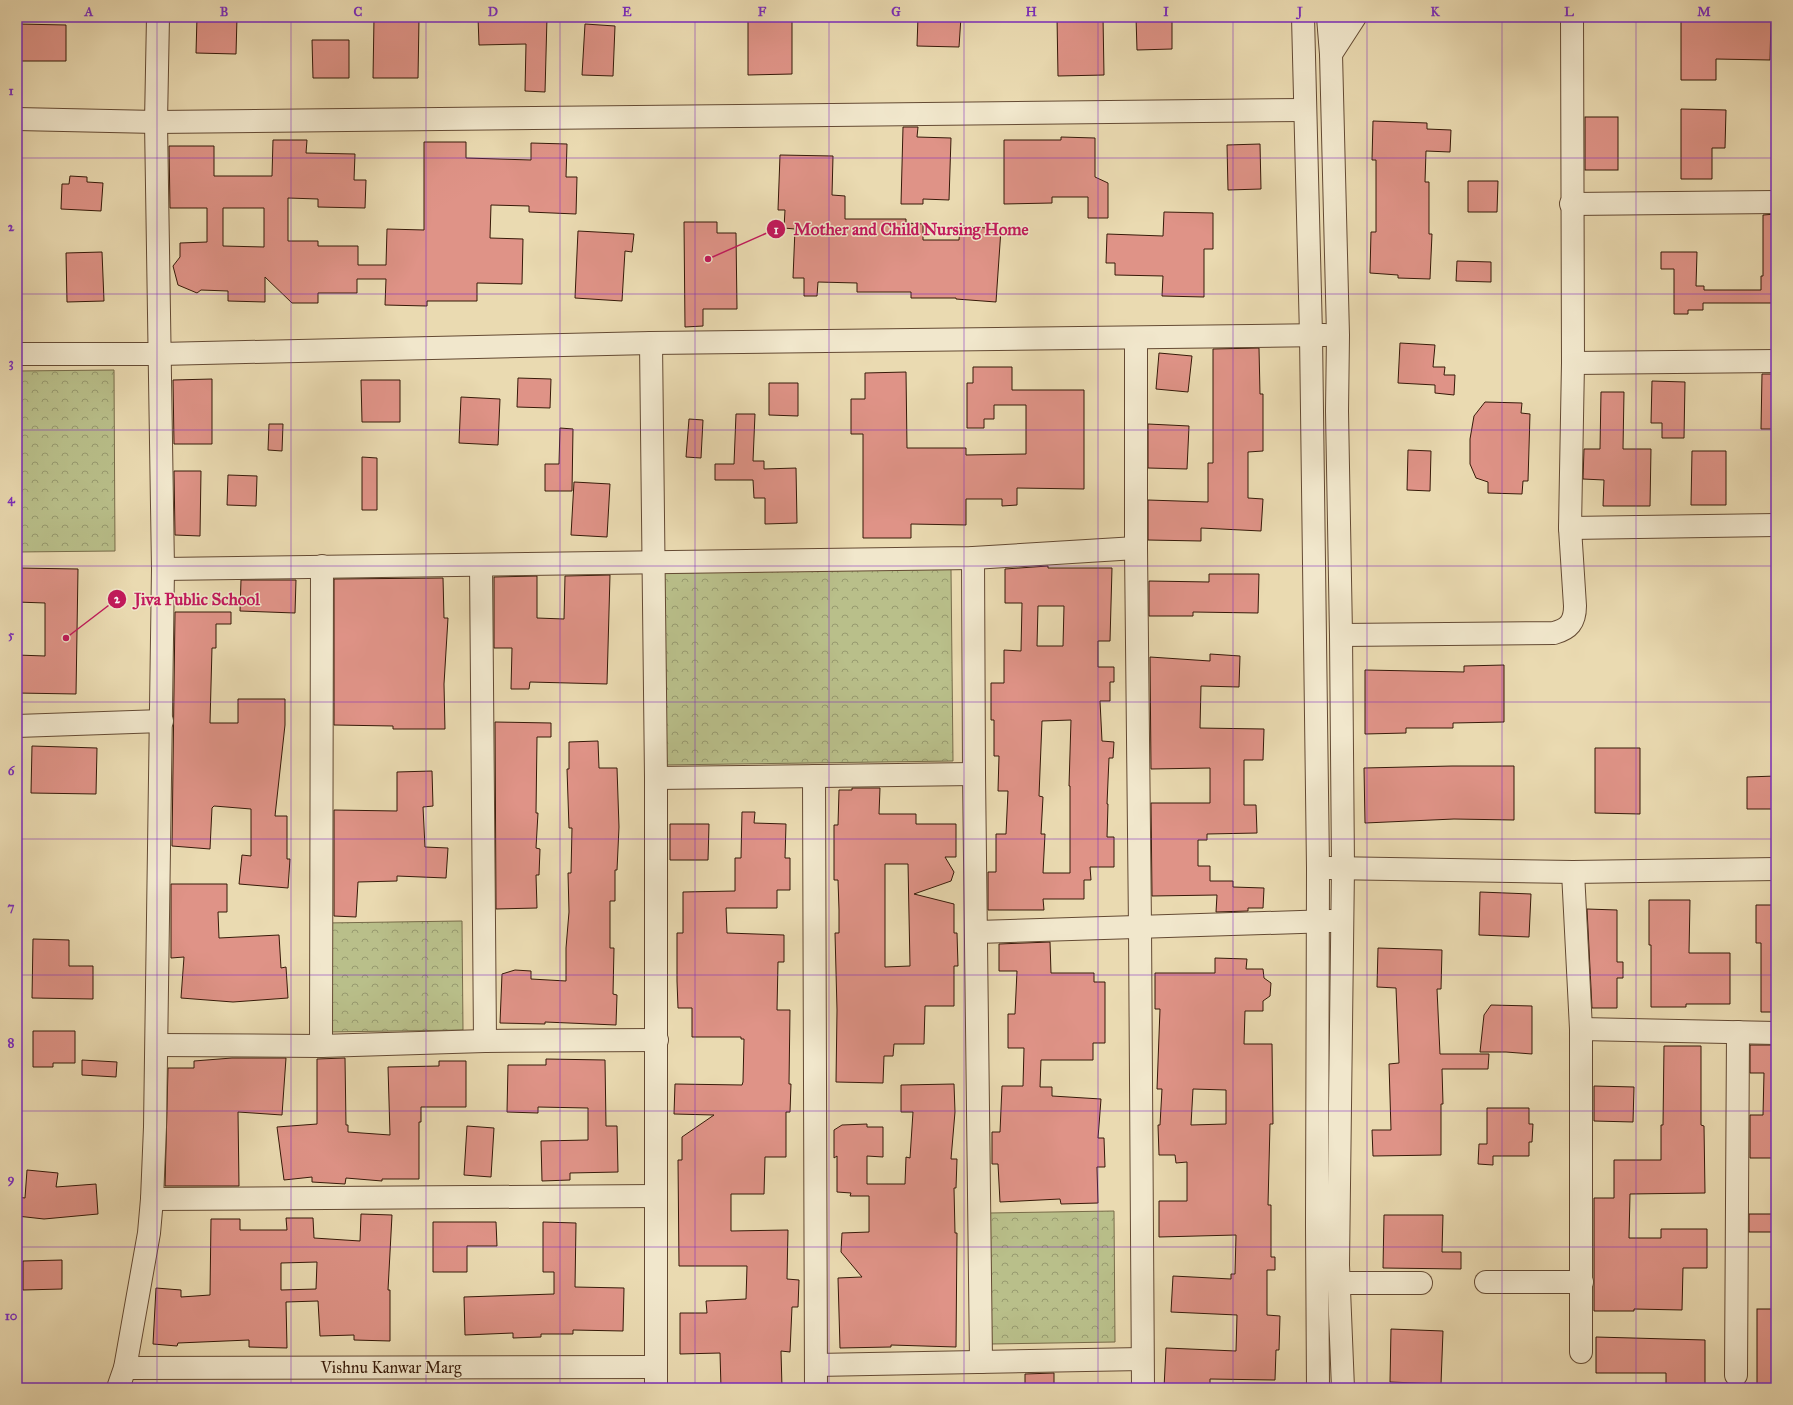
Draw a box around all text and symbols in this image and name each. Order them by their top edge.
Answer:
text: A [84,4,94,20]
text: B [220,4,229,20]
text: C [354,4,363,20]
text: D [488,4,498,20]
text: E [622,4,632,20]
text: F [758,4,767,20]
text: G [891,4,901,20]
text: H [1025,4,1037,20]
text: I [1163,4,1169,20]
text: J [1295,4,1303,20]
text: K [1430,4,1440,20]
text: L [1564,4,1574,20]
text: M [1697,4,1711,20]
text: 1 [8,83,14,99]
callout: Mother and Child Nursing Home [766,215,1037,244]
text: 2 [8,219,15,235]
text: Mother and Child Nursing Home [793,219,1029,240]
text: 1 [774,223,779,237]
text: 3 [8,355,14,371]
text: 4 [7,491,15,507]
callout: Jiva Public School [107,585,268,614]
text: Jiva Public School [132,589,260,610]
text: 2 [114,592,121,606]
text: 5 [8,627,15,643]
text: 6 [8,763,16,779]
text: 7 [8,899,15,915]
text: 8 [8,1035,15,1051]
text: 9 [8,1171,15,1187]
text: 10 [5,1308,18,1324]
street label: Vishnu Kanwar Marg [320,1358,462,1378]

